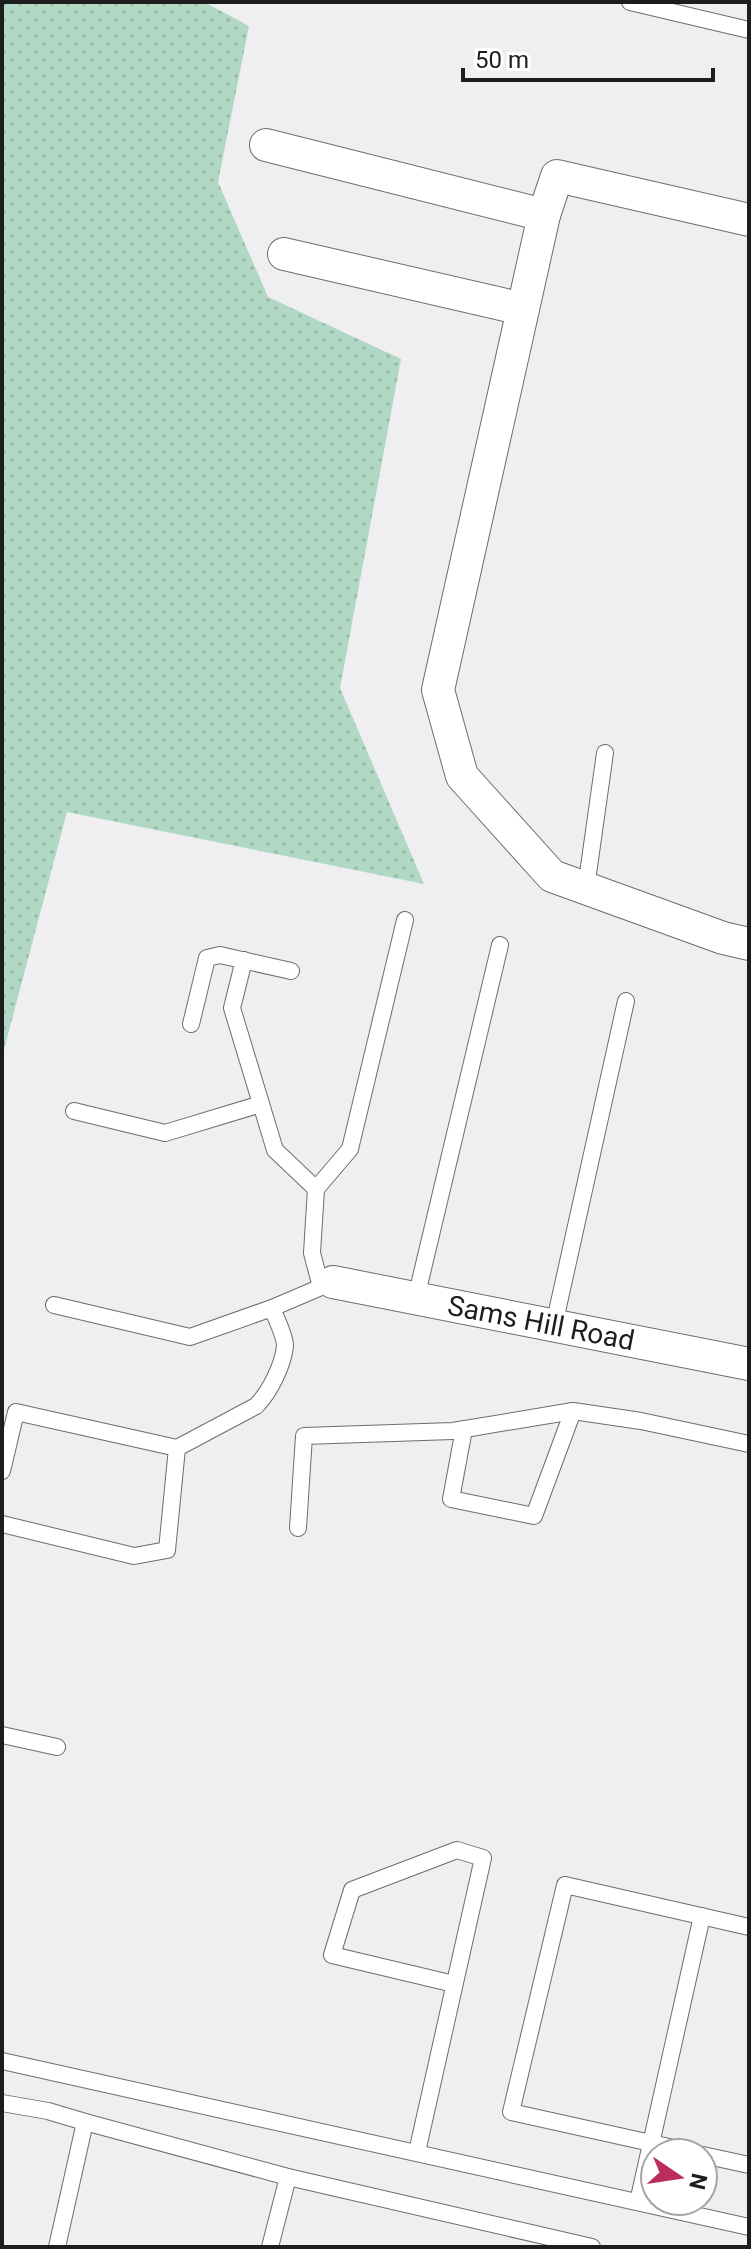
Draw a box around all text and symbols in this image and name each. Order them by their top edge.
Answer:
scale bar [463,32,713,82]
text: 50 m [475,46,529,74]
street label: Sams Hill Road [445,1289,637,1357]
north arrow [639,2137,719,2217]
text: N [684,2171,712,2192]

